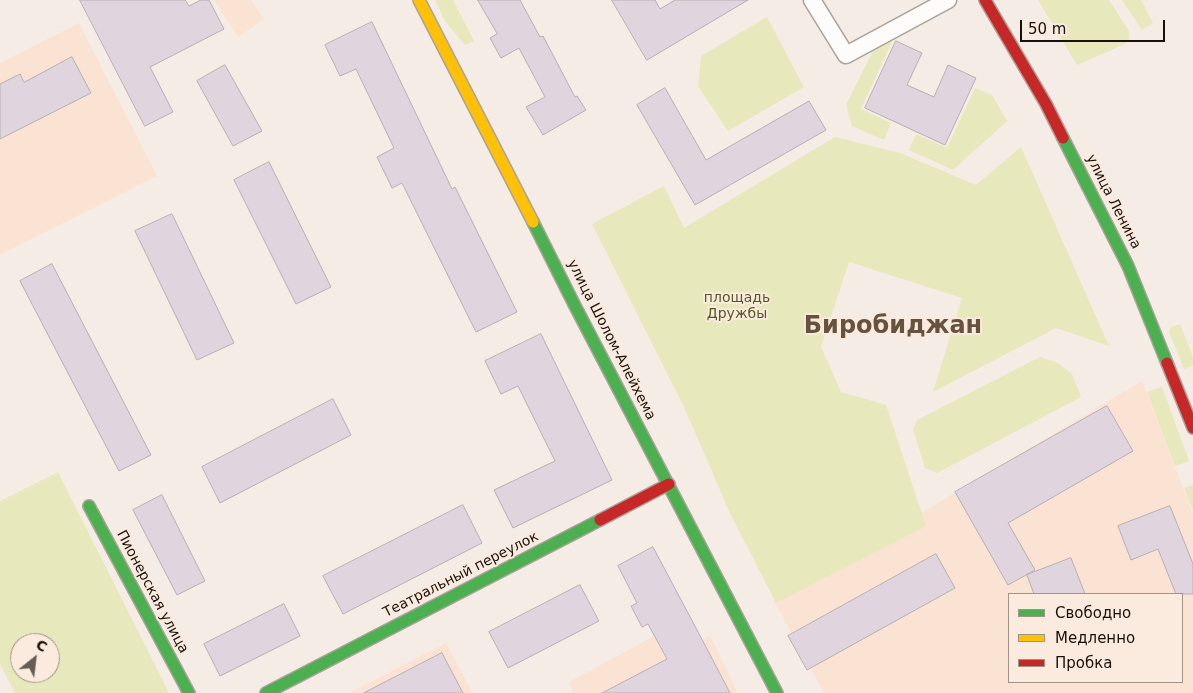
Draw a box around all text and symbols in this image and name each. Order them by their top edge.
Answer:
scale bar [1023,10,1168,42]
text: 50 m [1028,20,1066,38]
street label: улица Ленина [1082,152,1144,252]
street label: улица Шолом-Алейхема [563,257,659,423]
park label: площадь Дружбы [704,290,770,322]
district label: Биробиджан [804,313,982,341]
street label: Пионерская улица [112,528,192,656]
street label: Театральный переулок [381,529,541,621]
legend [1008,593,1183,683]
text: Свободно [1055,604,1131,622]
text: Медленно [1055,629,1135,647]
north arrow [10,633,60,683]
text: С [33,636,50,655]
text: Пробка [1055,654,1112,672]

